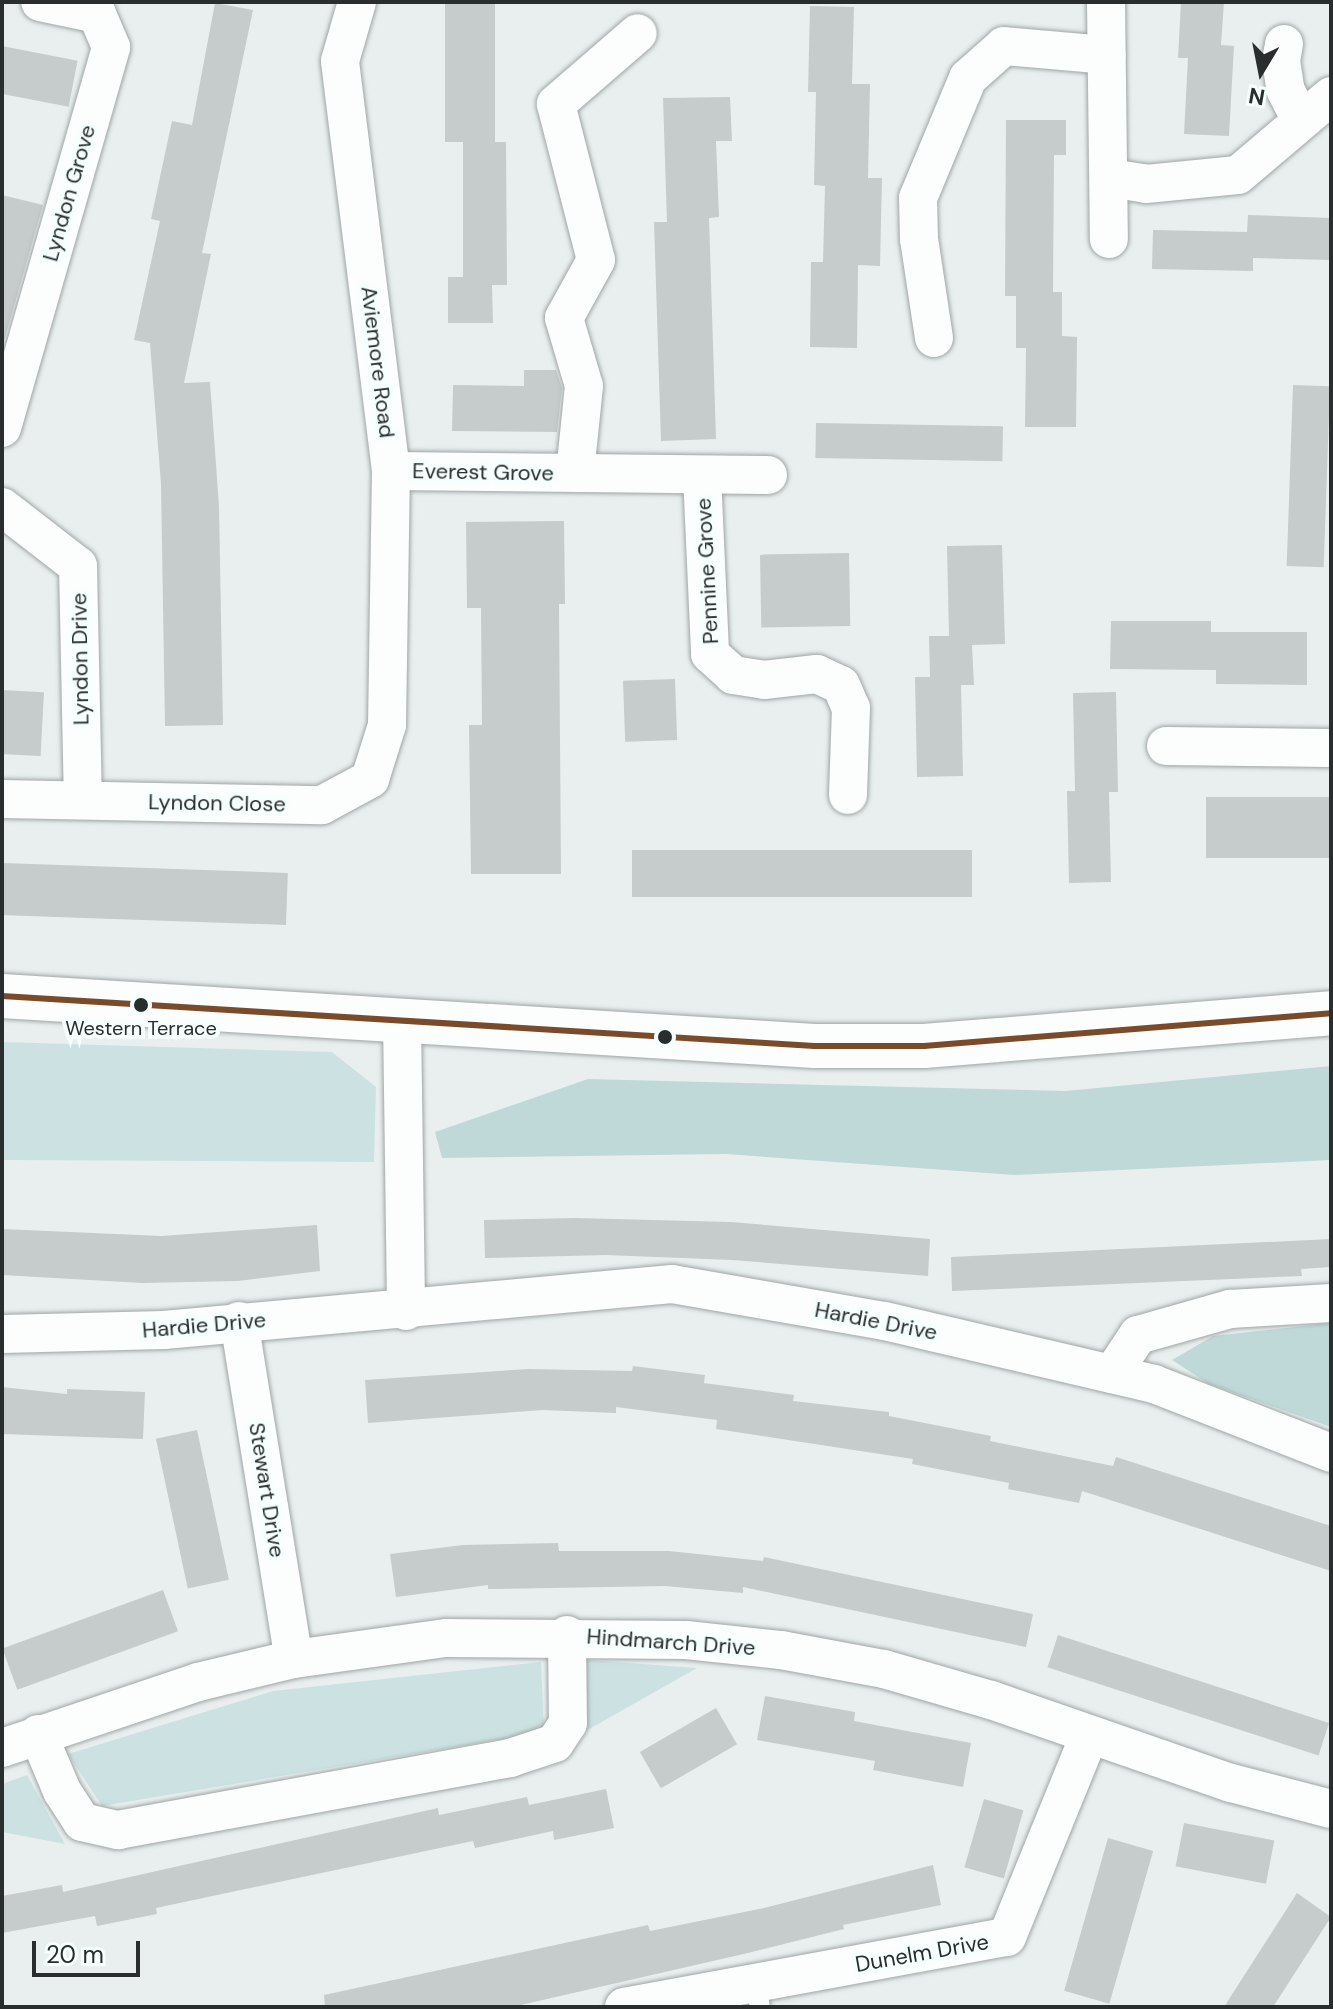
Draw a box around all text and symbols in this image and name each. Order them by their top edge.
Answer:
north arrow [1221,32,1301,112]
text: N [1246,80,1267,112]
street label: Lyndon Grove [37,122,101,264]
street label: Aviemore Road [356,285,400,439]
street label: Everest Grove [412,458,554,486]
street label: Pennine Grove [690,497,724,645]
street label: Lyndon Drive [66,593,94,725]
street label: Lyndon Close [148,789,286,817]
marker: Western Terrace [133,997,149,1013]
place label: Western Terrace [65,1016,217,1040]
unlabelled marker [657,1029,673,1045]
street label: Hardie Drive [813,1296,939,1346]
street label: Hardie Drive [141,1306,267,1344]
street label: Stewart Drive [243,1421,291,1559]
street label: Hindmarch Drive [586,1623,756,1661]
scale bar [36,1925,144,1975]
street label: Dunelm Drive [853,1928,991,1978]
text: 20 m [46,1939,104,1970]

